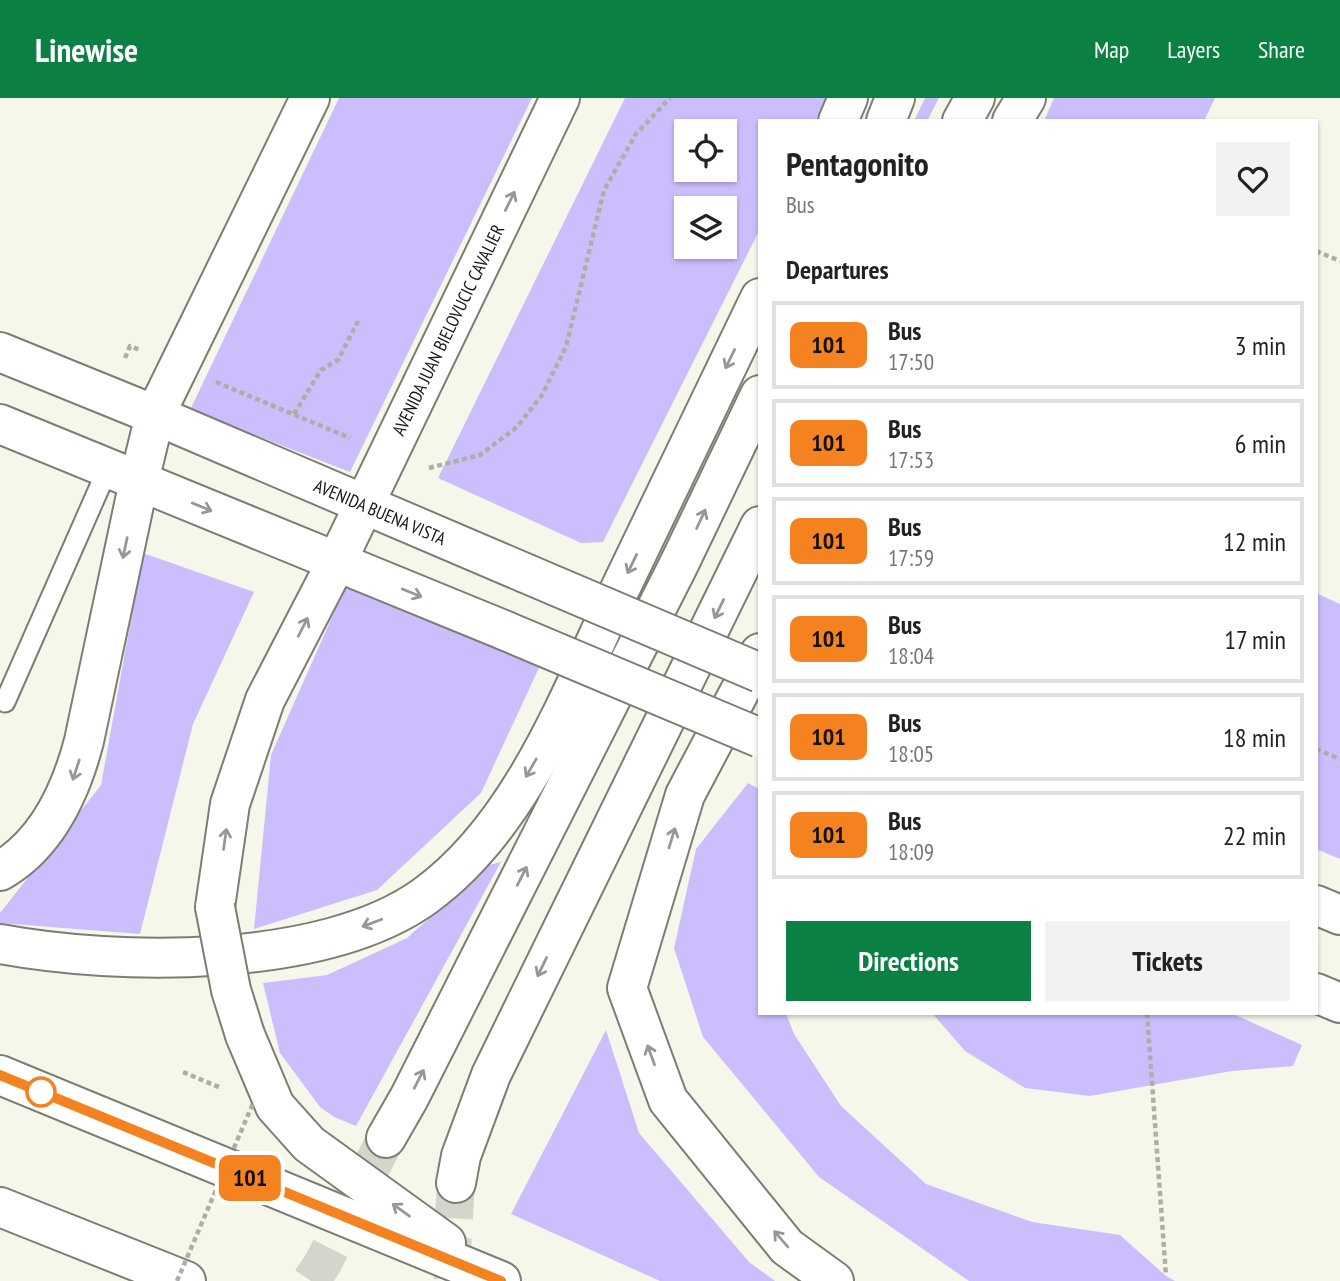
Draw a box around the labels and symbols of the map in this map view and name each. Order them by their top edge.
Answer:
one-way arrow [504,191,518,212]
street label: AVENIDA JUAN BIELOVUCIC CAVALIER [387,220,509,439]
one-way arrow [723,348,736,369]
street label: AVENIDA BUENA VISTA [311,474,450,550]
one-way arrow [190,501,212,514]
one-way arrow [694,509,708,530]
one-way arrow [117,536,131,559]
one-way arrow [625,553,638,574]
one-way arrow [401,587,423,600]
one-way arrow [711,598,725,619]
one-way arrow [297,617,310,638]
one-way arrow [69,758,81,780]
one-way arrow [524,758,538,778]
one-way arrow [667,827,680,849]
one-way arrow [219,828,232,851]
one-way arrow [515,866,529,887]
one-way arrow [362,918,384,931]
one-way arrow [535,956,549,977]
one-way arrow [644,1044,657,1066]
one-way arrow [413,1069,427,1090]
unlabelled marker [26,1077,56,1107]
line badge: 101 [210,1155,290,1201]
one-way arrow [392,1203,411,1217]
one-way arrow [773,1230,789,1248]

